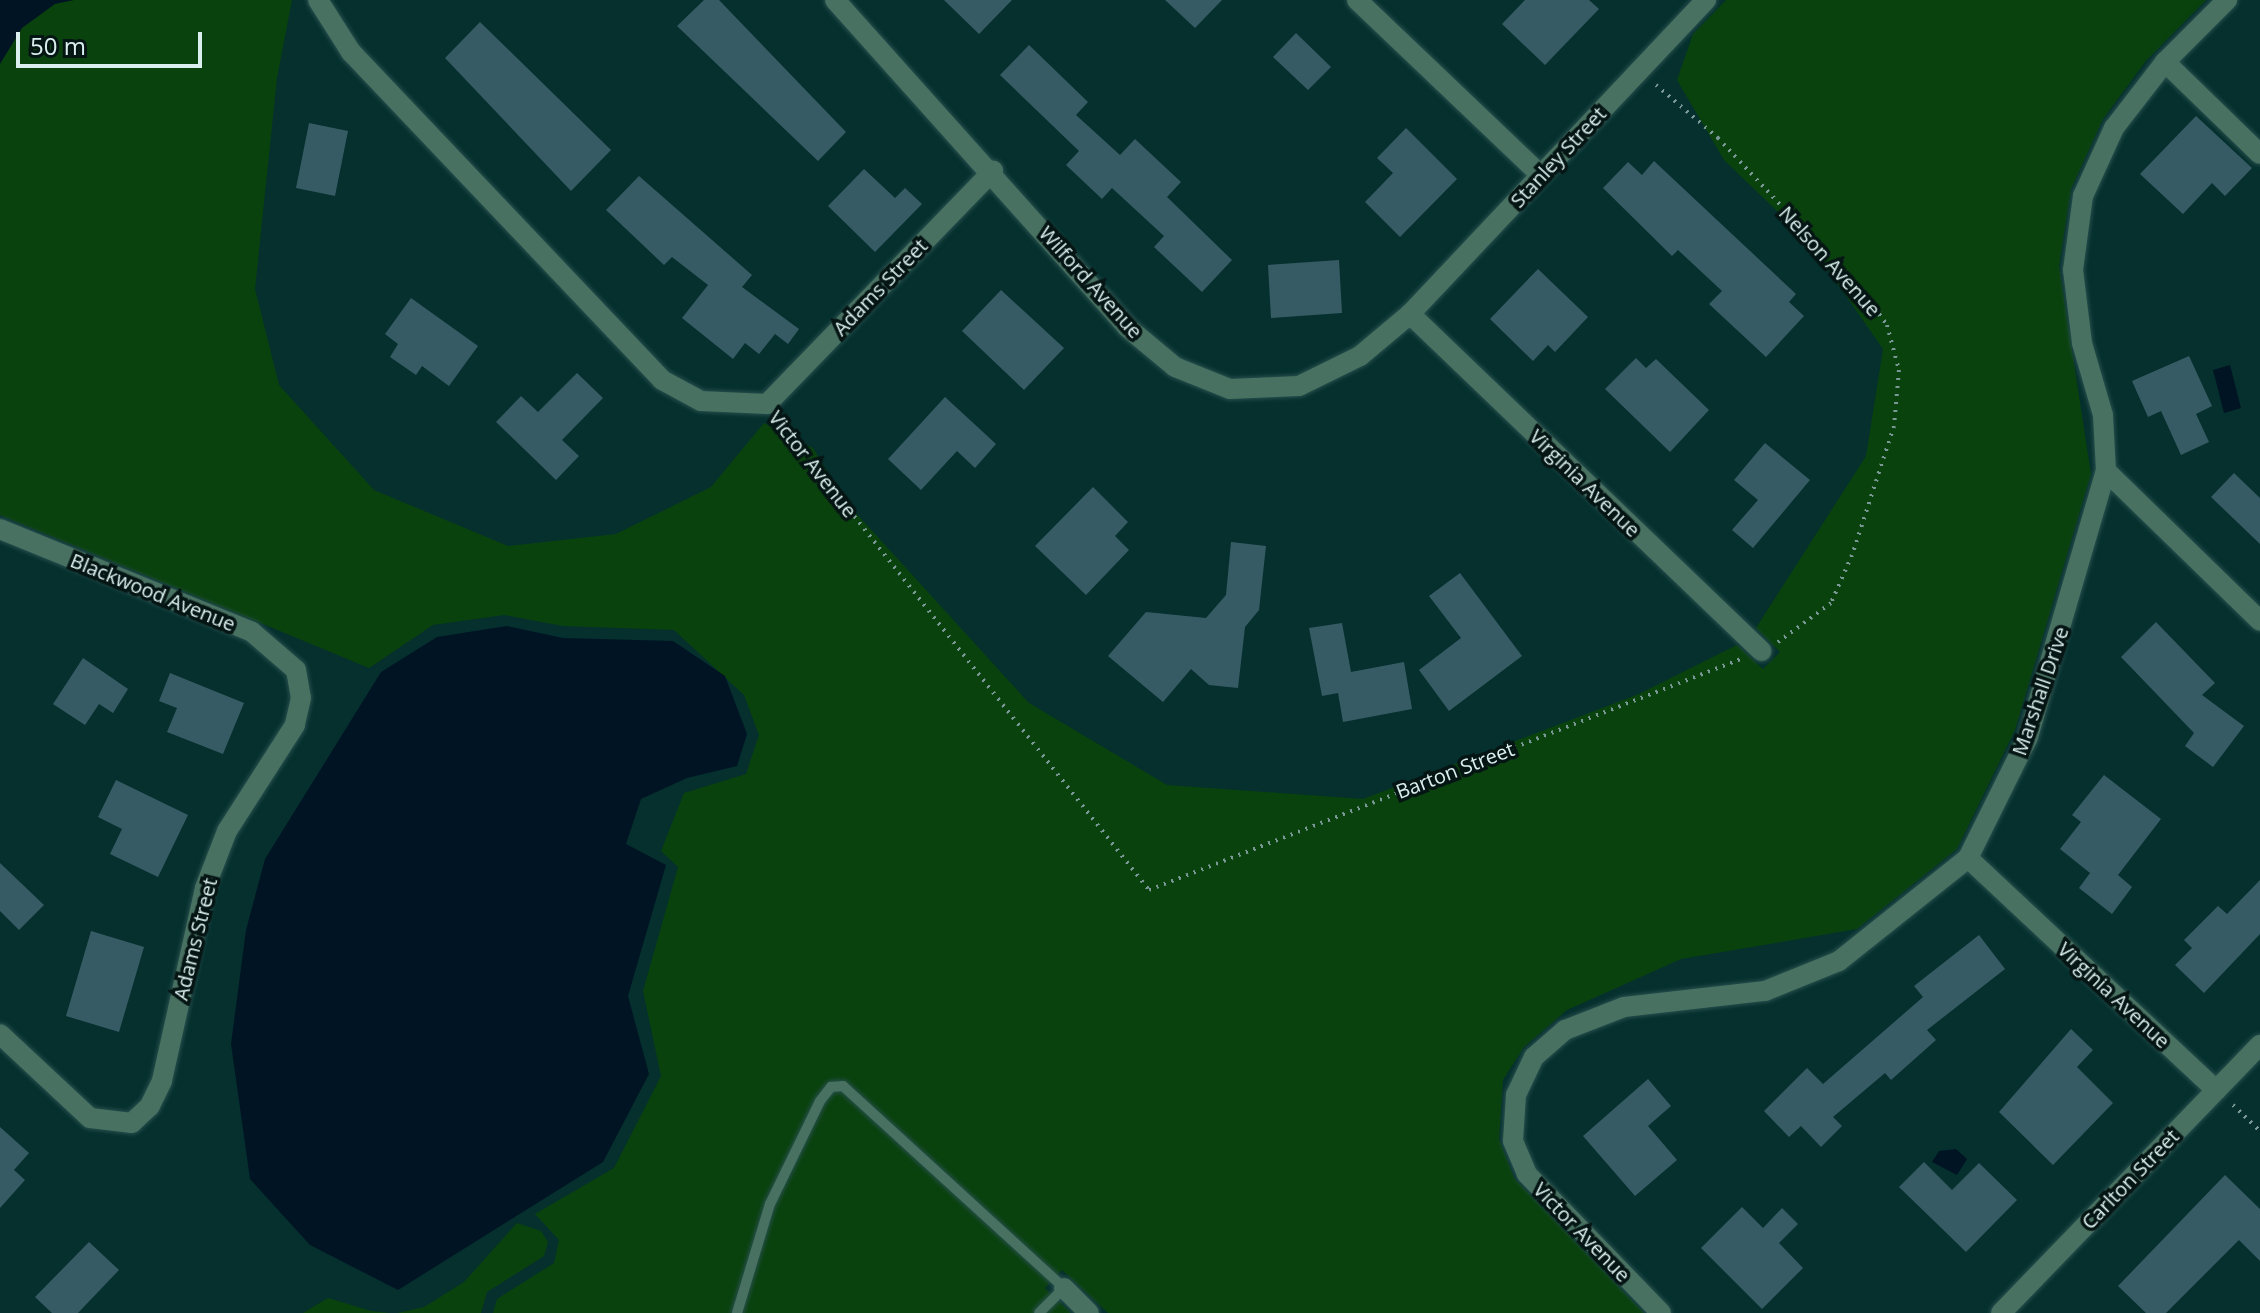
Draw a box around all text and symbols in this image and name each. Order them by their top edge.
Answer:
scale bar [20,16,206,66]
text: 50 m [30,29,86,62]
street label: Stanley Street [1505,102,1611,212]
street label: Nelson Avenue [1774,201,1886,321]
street label: Wilford Avenue [1034,221,1148,343]
street label: Adams Street [828,234,932,340]
street label: Victor Avenue [764,406,862,522]
street label: Virginia Avenue [1525,424,1645,542]
street label: Blackwood Avenue [67,548,239,636]
street label: Marshall Drive [2007,624,2073,758]
street label: Barton Street [1392,736,1518,804]
street label: Adams Street [168,875,222,1003]
street label: Virginia Avenue [2053,937,2175,1053]
street label: Carlton Street [2076,1124,2184,1234]
street label: Victor Avenue [1529,1177,1635,1287]

